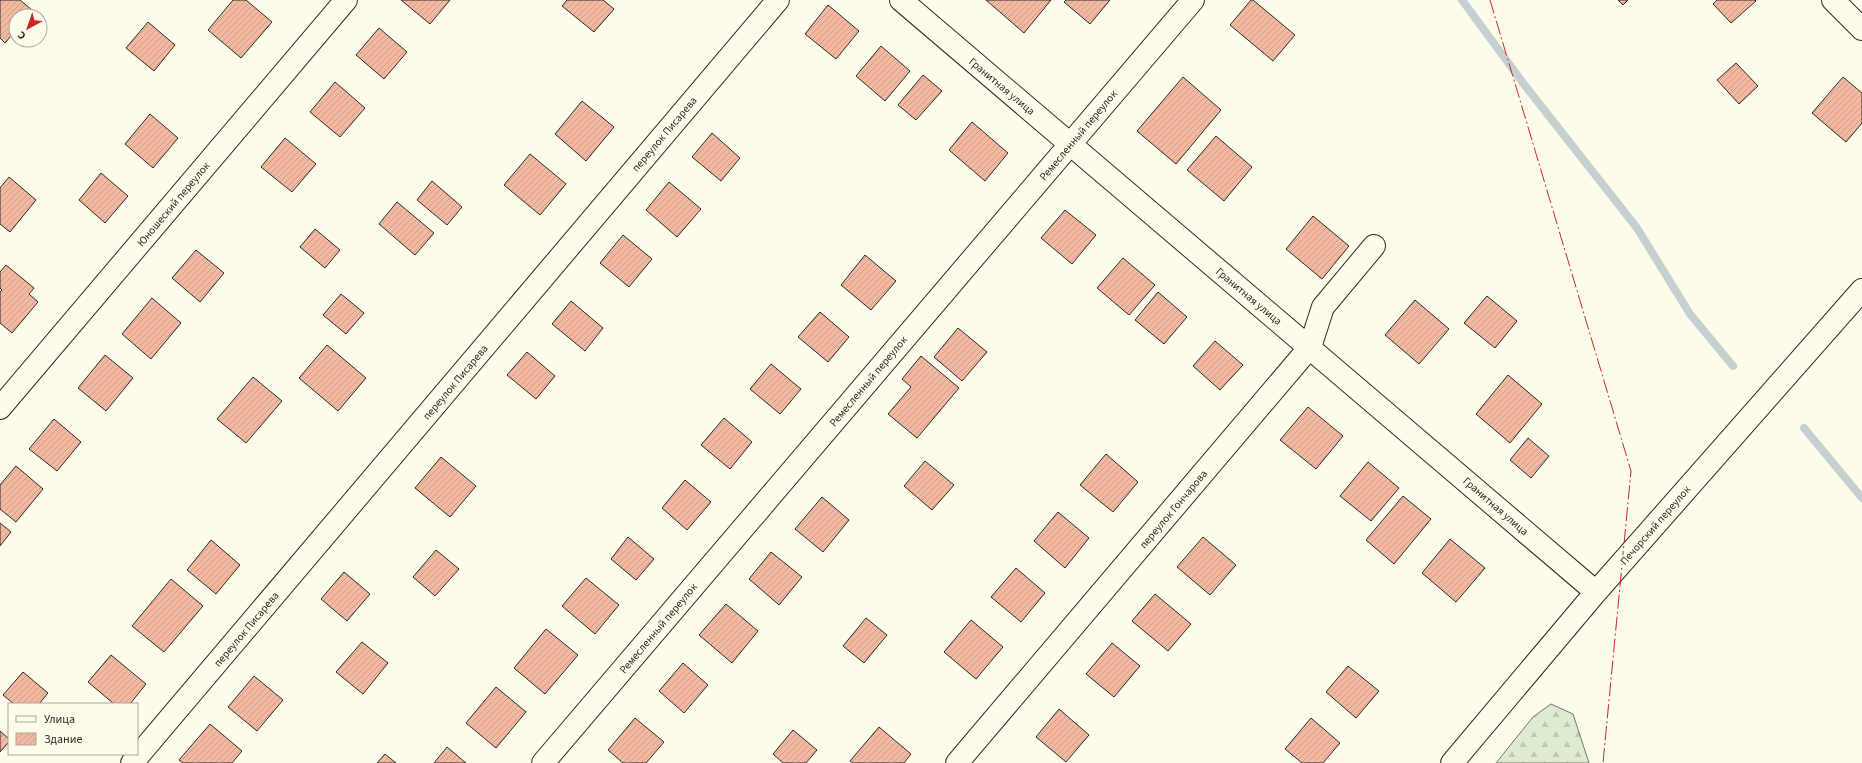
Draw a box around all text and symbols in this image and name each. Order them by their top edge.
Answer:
north arrow [8,8,48,48]
text: С [14,27,29,43]
street label: Гранитная улица [965,54,1038,119]
street label: Ремесленный переулок [1036,86,1121,184]
street label: переулок Писарева [628,93,700,175]
street label: Юношеский переулок [133,158,214,250]
street label: Гранитная улица [1212,264,1285,329]
street label: Ремесленный переулок [826,332,911,430]
street label: переулок Писарева [419,341,491,423]
street label: переулок Гончарова [1136,467,1211,552]
street label: Гранитная улица [1460,474,1532,539]
street label: Печорский переулок [1617,482,1694,568]
street label: Ремесленный переулок [616,579,701,677]
street label: переулок Писарева [210,588,282,670]
legend [8,703,138,755]
text: Улица [44,711,75,728]
text: Здание [44,731,83,748]

